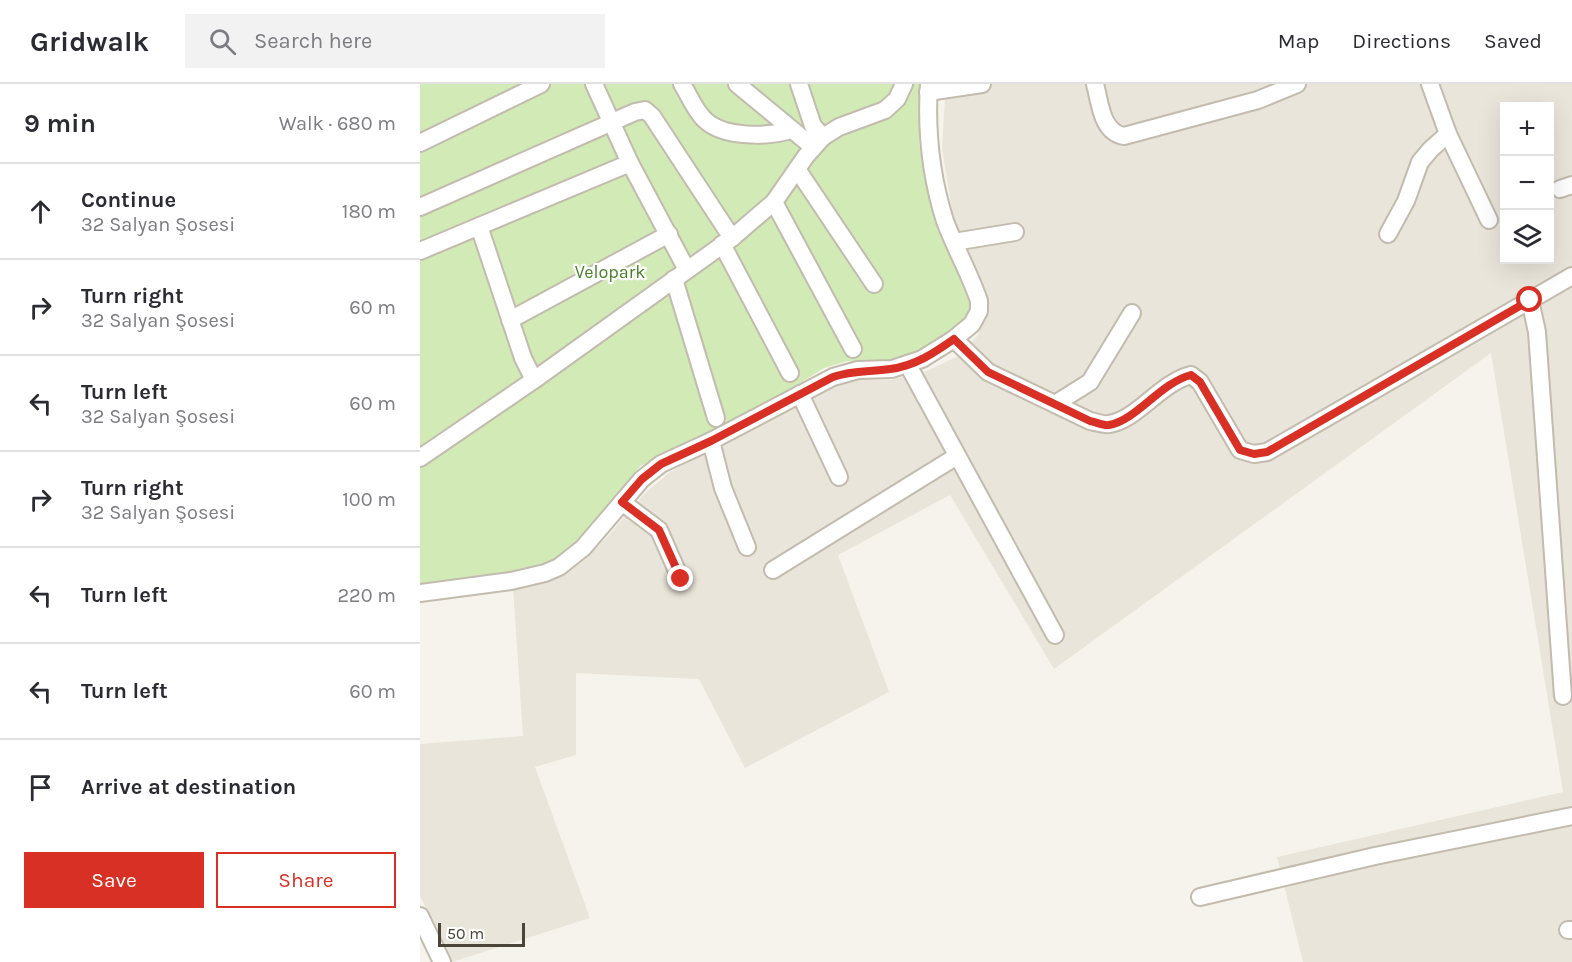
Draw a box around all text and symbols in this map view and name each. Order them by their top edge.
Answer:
search box [185,14,605,68]
text: Gridwalk [30,25,149,58]
icon: search [206,25,239,58]
text: Search here [254,28,372,54]
text: Map [1278,29,1319,53]
text: Directions [1352,29,1451,53]
text: Saved [1484,29,1542,53]
map controls [1500,102,1554,264]
button: + [1500,102,1554,156]
text: 9 min [24,108,96,139]
text: Walk · 680 m [279,112,396,135]
button: − [1500,156,1554,210]
text: Continue [81,187,176,213]
icon: ahead [24,195,57,228]
text: 180 m [342,200,396,223]
button: layers [1500,210,1554,264]
text: 32 Salyan Şosesi [81,213,235,236]
park label: Velopark [575,261,645,283]
text: Turn right [81,283,184,309]
route start [1516,286,1542,312]
icon: right [24,291,57,324]
text: 60 m [349,296,396,319]
text: 32 Salyan Şosesi [81,309,235,332]
text: Turn left [81,379,168,405]
icon: left [24,387,57,420]
text: 60 m [349,392,396,415]
text: 32 Salyan Şosesi [81,405,235,428]
text: Turn right [81,475,184,501]
icon: right [24,483,57,516]
text: 100 m [342,488,396,511]
text: 32 Salyan Şosesi [81,501,235,524]
route end [667,565,693,591]
icon: left [24,579,57,612]
text: Turn left [81,582,168,608]
text: 220 m [337,584,396,607]
icon: left [24,675,57,708]
text: Turn left [81,678,168,704]
text: 60 m [349,680,396,703]
icon: arrive [24,771,57,804]
text: Arrive at destination [81,774,296,800]
button: Save [24,852,204,908]
button: Share [216,852,396,908]
scale bar [438,920,525,948]
text: 50 m [447,924,484,943]

